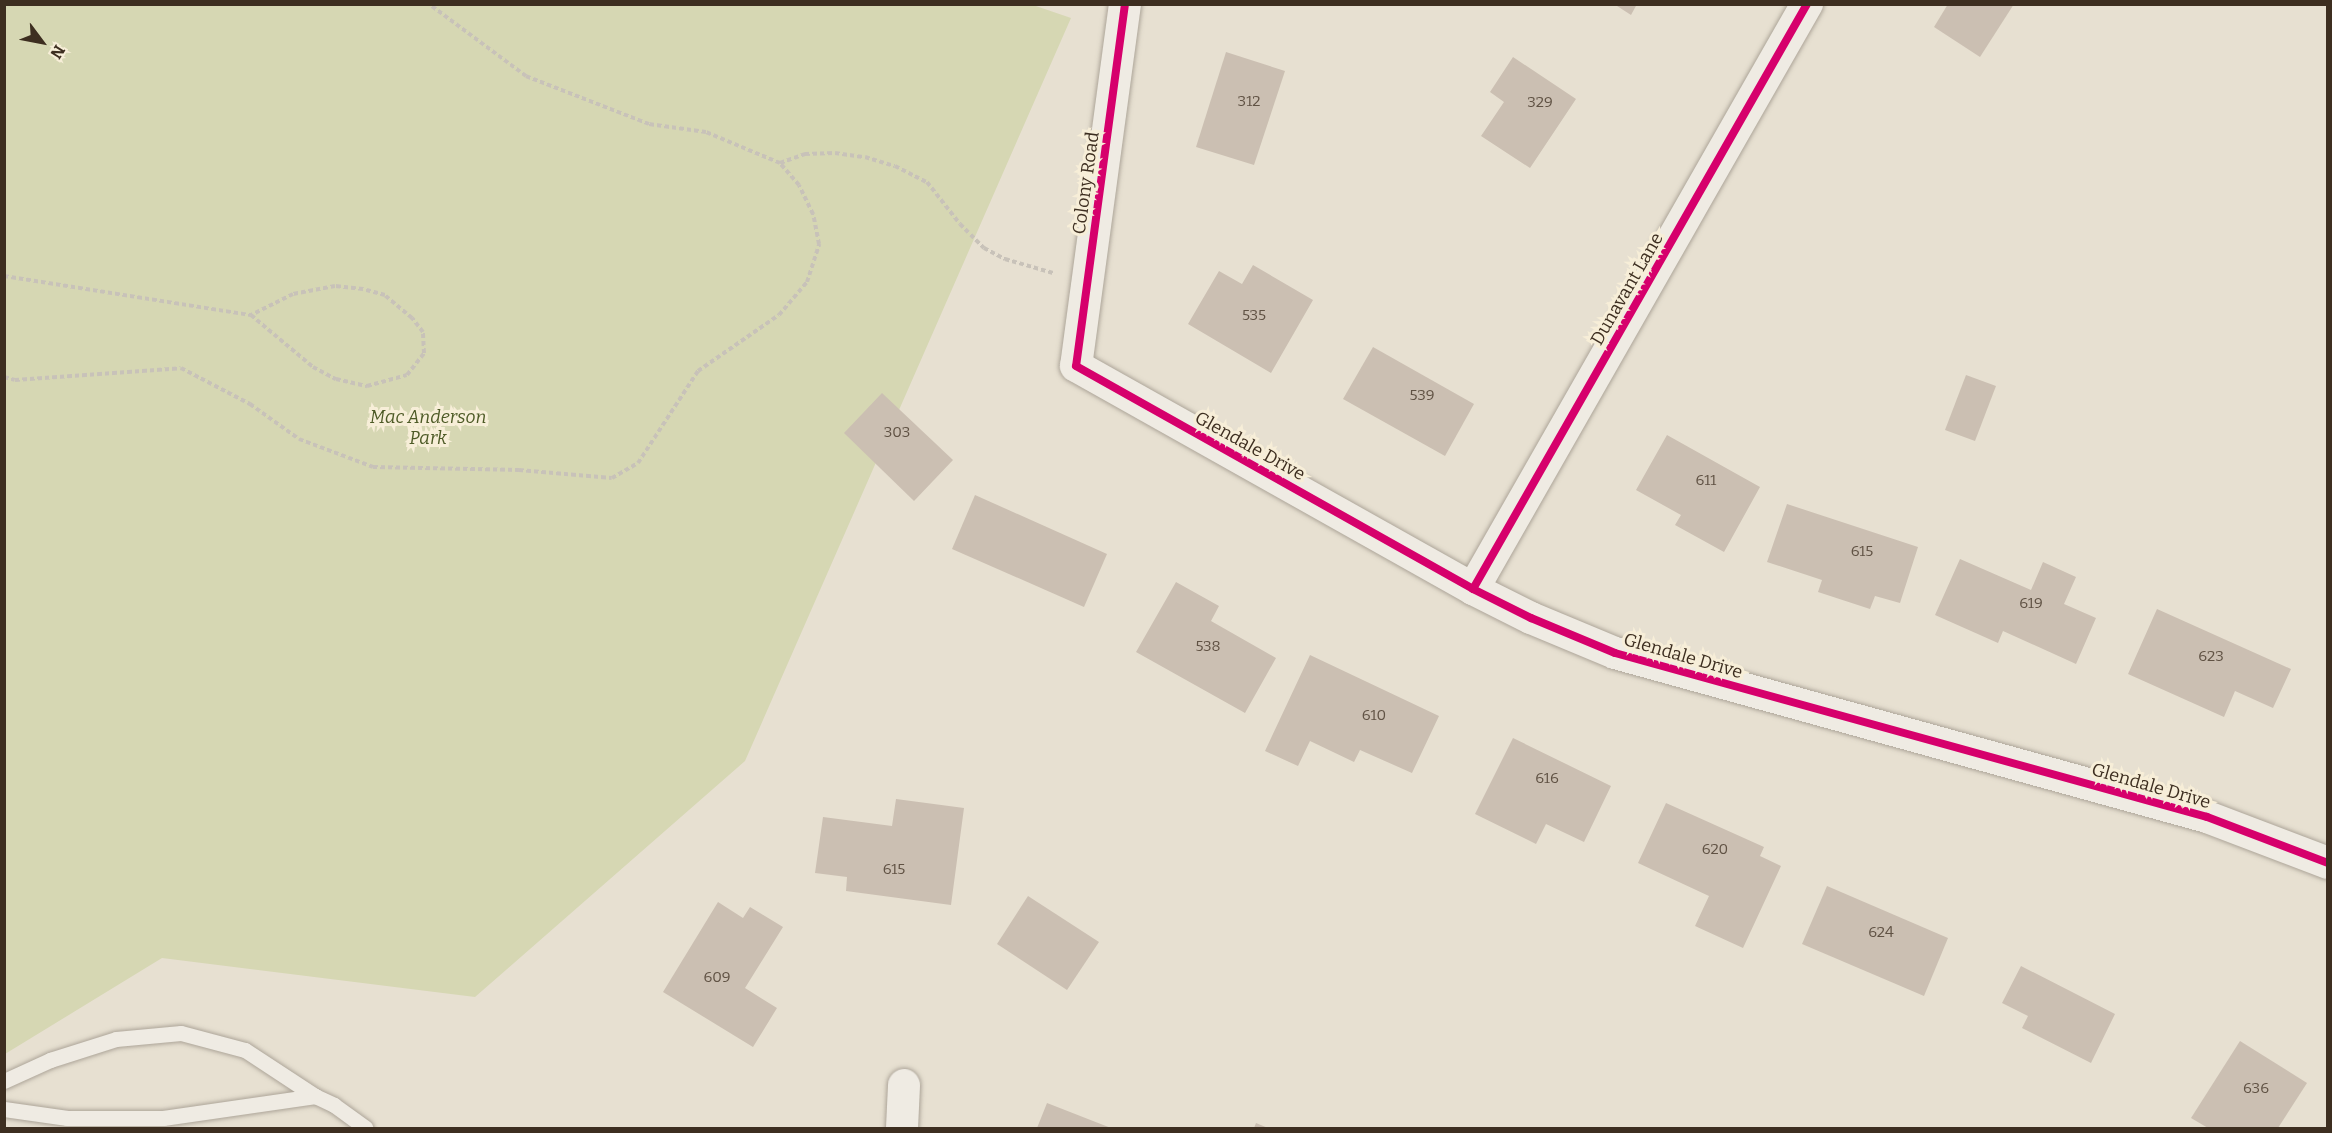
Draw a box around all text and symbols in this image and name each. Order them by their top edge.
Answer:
north arrow [12,12,72,72]
text: N [46,42,69,62]
house number: 312 [1238,93,1260,111]
house number: 329 [1527,94,1553,112]
street label: Colony Road [1068,130,1104,236]
street label: Dunavant Lane [1586,229,1668,349]
house number: 535 [1242,307,1266,325]
house number: 539 [1410,387,1434,405]
park label: Mac Anderson Park [370,407,486,450]
street label: Glendale Drive [1191,407,1309,485]
house number: 303 [884,424,910,442]
house number: 611 [1696,472,1716,490]
house number: 615 [1851,543,1873,561]
house number: 619 [2019,595,2043,613]
street label: Glendale Drive [1621,629,1745,683]
house number: 538 [1195,638,1221,656]
house number: 623 [2198,648,2224,666]
house number: 610 [1362,707,1386,725]
street label: Glendale Drive [2089,759,2213,813]
house number: 616 [1535,770,1559,788]
house number: 620 [1702,841,1728,859]
house number: 615 [883,861,905,879]
house number: 624 [1868,924,1894,942]
house number: 609 [703,969,731,987]
house number: 636 [2243,1080,2269,1098]

